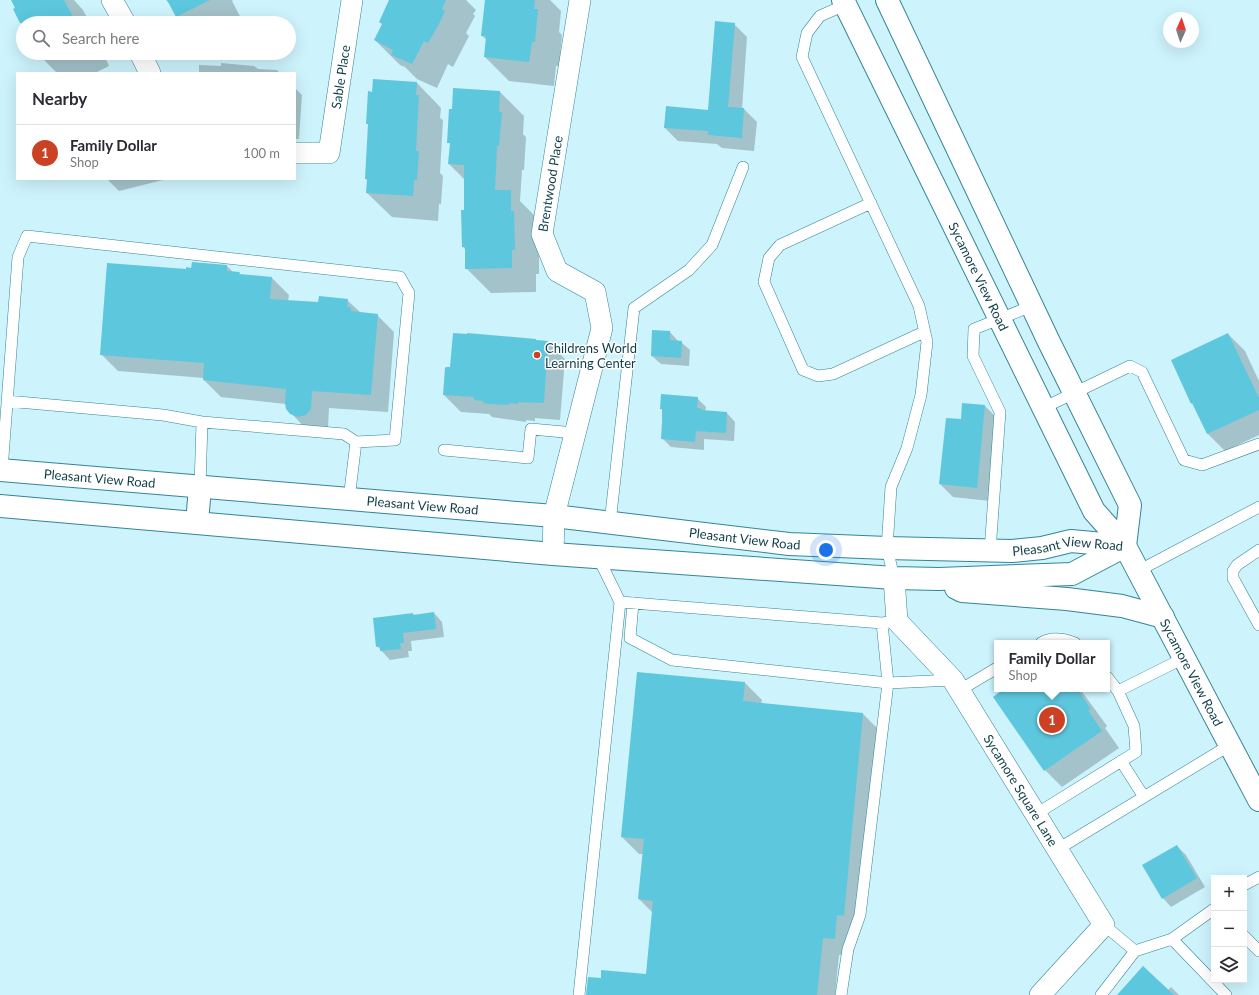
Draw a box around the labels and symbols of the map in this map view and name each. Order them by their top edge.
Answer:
north arrow [1163,12,1199,48]
street label: Sable Place [328,44,353,110]
street label: Brentwood Place [534,134,566,233]
street label: Sycamore View Road [945,219,1012,333]
place label: Childrens World Learning Center [545,340,637,371]
marker: Childrens World Learning Center [532,350,542,360]
street label: Pleasant View Road [43,466,156,491]
street label: Pleasant View Road [366,492,479,518]
street label: Pleasant View Road [688,524,801,552]
street label: Pleasant View Road [1012,533,1124,559]
your location [816,540,836,560]
street label: Sycamore View Road [1157,616,1227,729]
pin: 1 [1039,705,1065,735]
street label: Sycamore Square Lane [980,731,1062,849]

